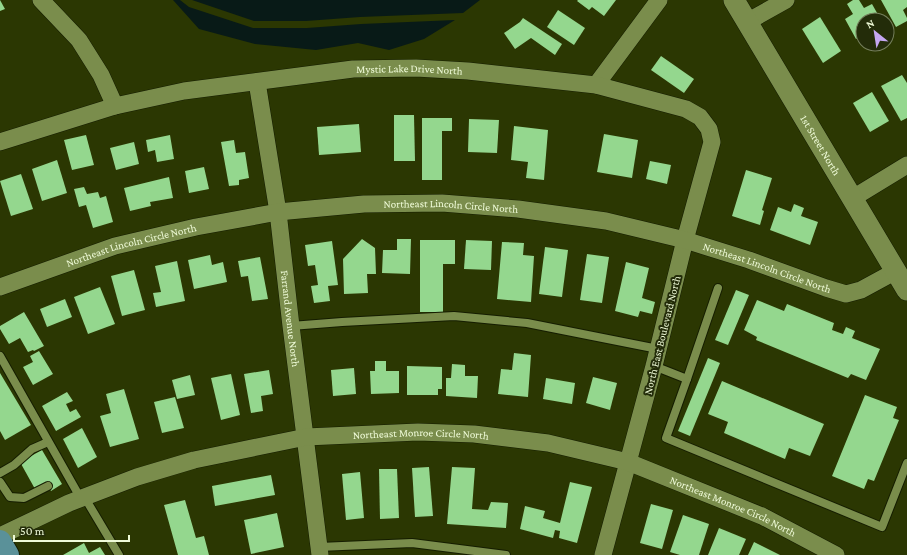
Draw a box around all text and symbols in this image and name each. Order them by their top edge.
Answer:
north arrow [855,12,895,52]
text: N [864,16,877,30]
street label: Mystic Lake Drive North [356,62,463,77]
street label: 1st Street North [798,113,843,177]
street label: Northeast Lincoln Circle North [383,197,519,215]
street label: Northeast Lincoln Circle North [64,221,198,269]
street label: Northeast Lincoln Circle North [702,240,833,295]
street label: Farrand Avenue North [279,270,302,368]
street label: North East Boulevard North [641,274,683,396]
street label: Northeast Monroe Circle North [352,426,490,442]
street label: Northeast Monroe Circle North [668,474,798,539]
scale bar [14,517,129,543]
text: 50 m [20,524,45,538]

